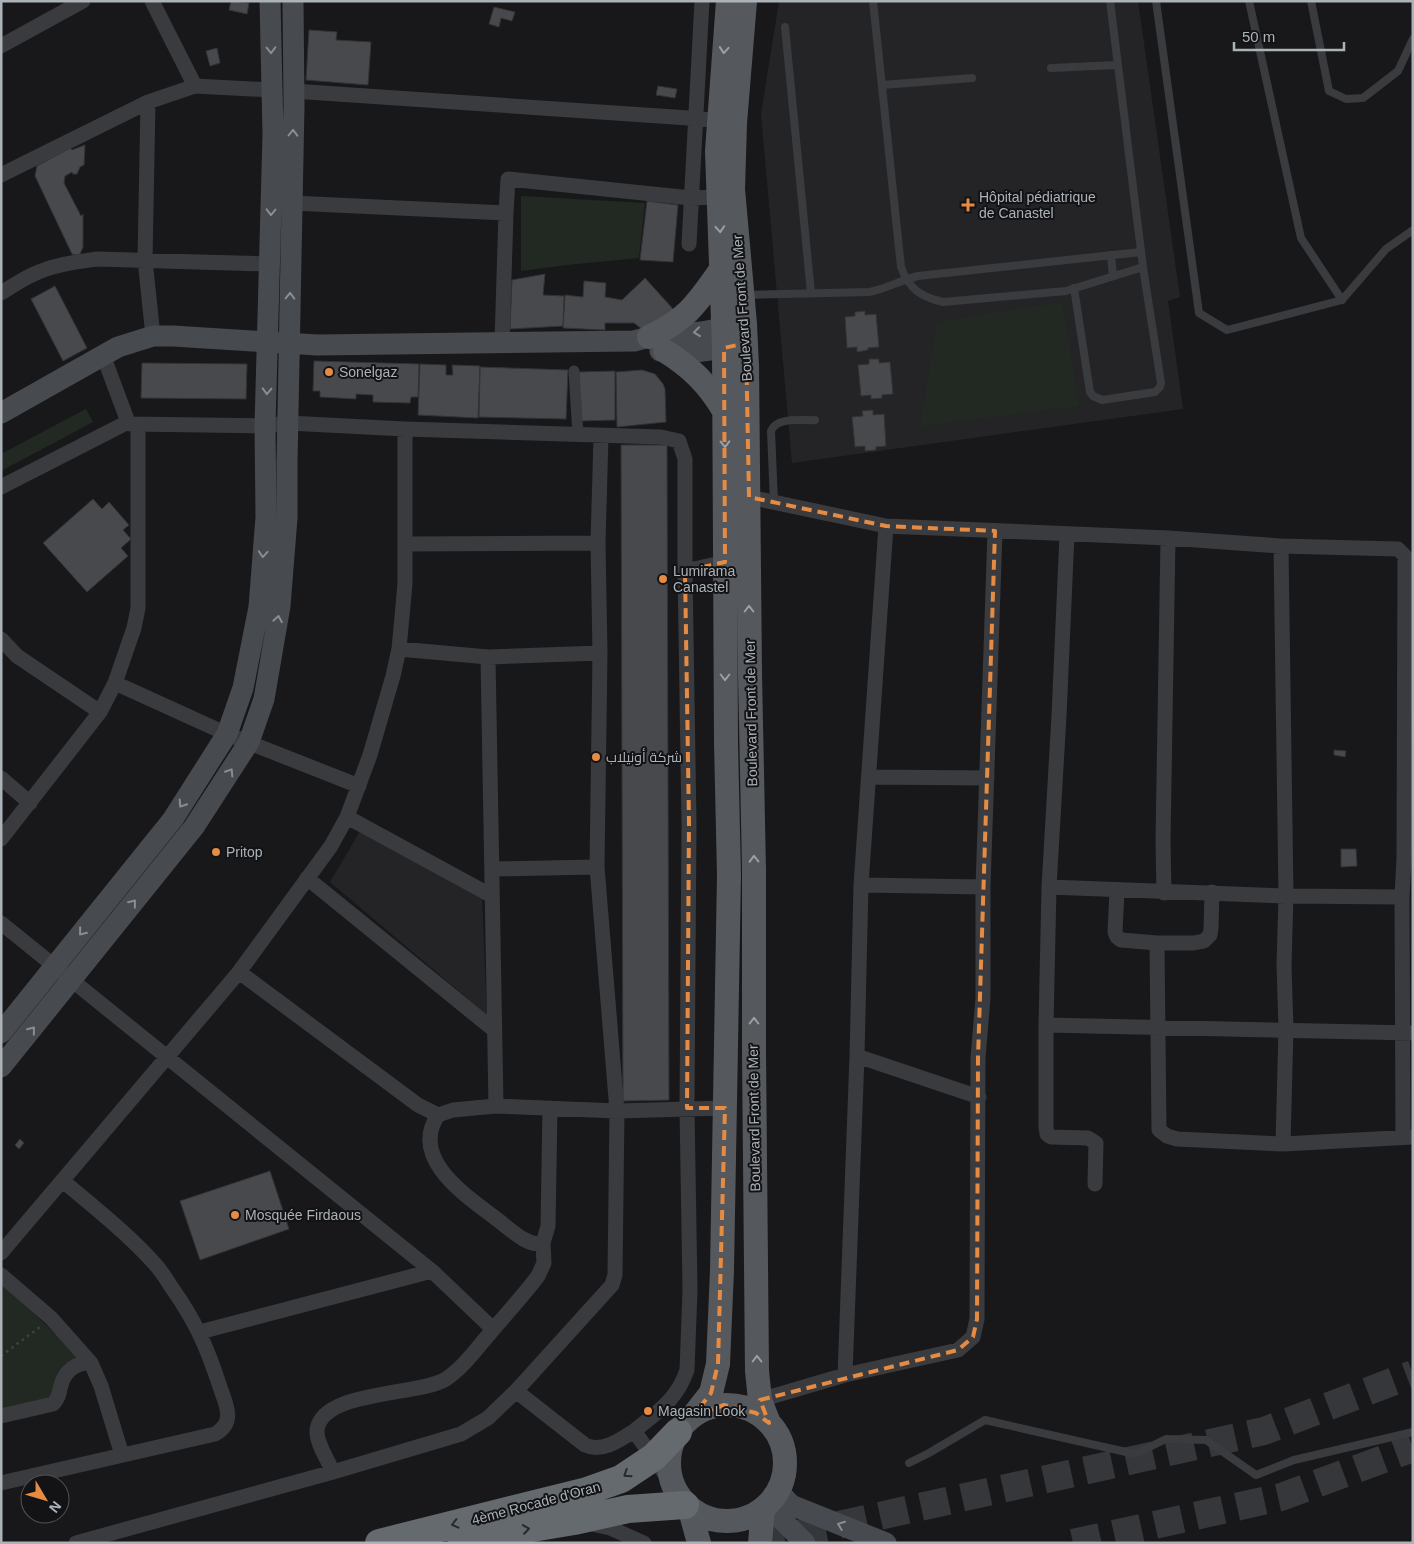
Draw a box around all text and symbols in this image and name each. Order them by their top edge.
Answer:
scale bar [1234,20,1344,52]
text: 50 m [1242,28,1275,45]
one-way arrow [266,46,277,54]
one-way arrow [719,46,730,54]
one-way arrow [288,129,298,137]
place label: Hôpital pédiatrique de Canastel [979,189,1096,221]
marker: Hôpital pédiatrique de Canastel [961,198,975,212]
one-way arrow [266,209,276,217]
one-way arrow [715,226,726,234]
street label: Boulevard Front de Mer [729,234,755,382]
one-way arrow [285,292,296,300]
one-way arrow [693,326,701,337]
place label: Sonelgaz [339,364,397,380]
marker: Sonelgaz [323,366,335,378]
one-way arrow [261,388,272,396]
one-way arrow [720,441,730,449]
one-way arrow [258,550,269,558]
place label: Lumirama Canastel [673,563,735,595]
marker: Lumirama Canastel [657,573,669,585]
one-way arrow [744,605,754,612]
one-way arrow [272,615,282,623]
street label: Boulevard Front de Mer [742,639,760,787]
one-way arrow [720,674,730,681]
place label: شركة أونيلاب [606,748,682,765]
marker: شركة أونيلاب [590,751,602,763]
one-way arrow [224,768,233,778]
one-way arrow [179,799,189,808]
place label: Pritop [226,844,263,860]
marker: Pritop [210,846,222,858]
one-way arrow [748,855,759,863]
one-way arrow [128,899,137,908]
one-way arrow [80,926,88,935]
one-way arrow [749,1017,759,1025]
one-way arrow [26,1026,35,1035]
street label: Boulevard Front de Mer [745,1044,763,1192]
place label: Mosquée Firdaous [245,1207,361,1223]
marker: Mosquée Firdaous [229,1209,241,1221]
one-way arrow [752,1355,762,1362]
place label: Magasin Look [658,1403,746,1419]
marker: Magasin Look [642,1405,654,1417]
one-way arrow [624,1468,633,1478]
north arrow [20,1474,70,1524]
street label: 4ème Rocade d'Oran [470,1478,602,1528]
text: N [46,1498,65,1516]
one-way arrow [451,1518,459,1529]
one-way arrow [837,1521,846,1531]
one-way arrow [523,1524,531,1535]

